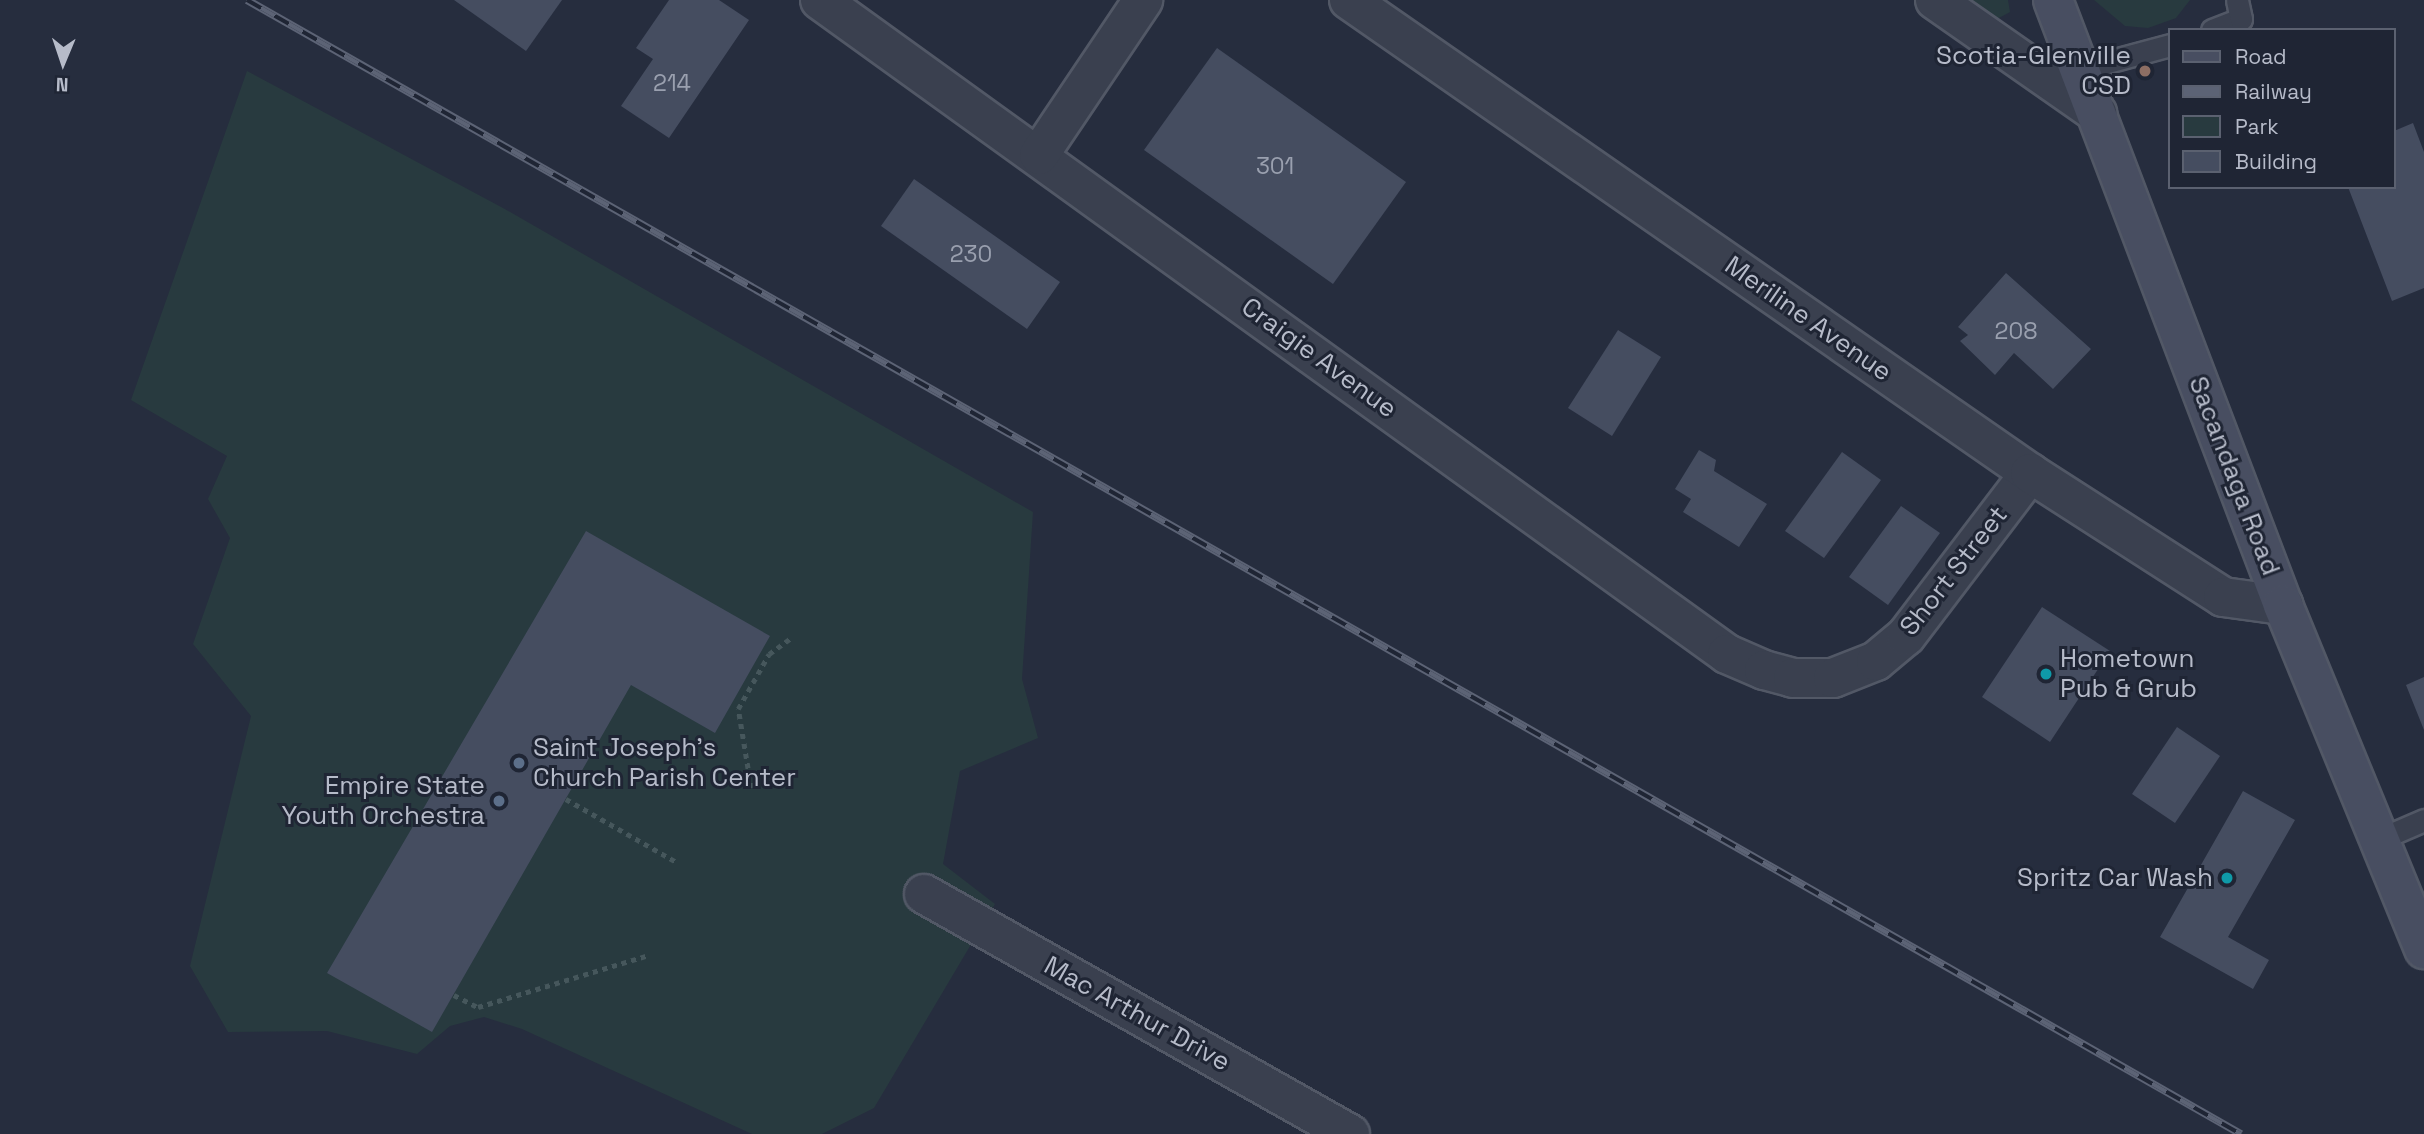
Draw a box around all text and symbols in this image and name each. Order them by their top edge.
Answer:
north arrow [28,28,98,98]
legend [2168,28,2396,189]
place label: Scotia-Glenville CSD [1936,40,2131,102]
text: Road [2235,43,2287,70]
marker: Scotia-Glenville CSD [2137,63,2153,79]
house number: 214 [653,69,691,97]
text: N [55,72,69,97]
text: Railway [2235,78,2312,105]
text: Park [2235,113,2279,140]
text: Building [2235,148,2317,175]
house number: 301 [1256,152,1294,180]
house number: 230 [950,240,992,268]
street label: Meriline Avenue [1719,250,1897,388]
street label: Craigie Avenue [1235,291,1403,425]
house number: 208 [1995,317,2037,345]
street label: Sacandaga Road [2182,372,2286,580]
street label: Short Street [1894,500,2014,642]
place label: Hometown Pub & Grub [2060,643,2197,704]
marker: Hometown Pub & Grub [2038,666,2054,682]
place label: Saint Joseph's Church Parish Center [533,732,796,794]
marker: Saint Joseph's Church Parish Center [511,755,527,771]
place label: Empire State Youth Orchestra [282,770,485,832]
marker: Empire State Youth Orchestra [491,793,507,809]
place label: Spritz Car Wash [2017,862,2213,894]
marker: Spritz Car Wash [2219,870,2235,886]
street label: Mac Arthur Drive [1039,950,1235,1078]

